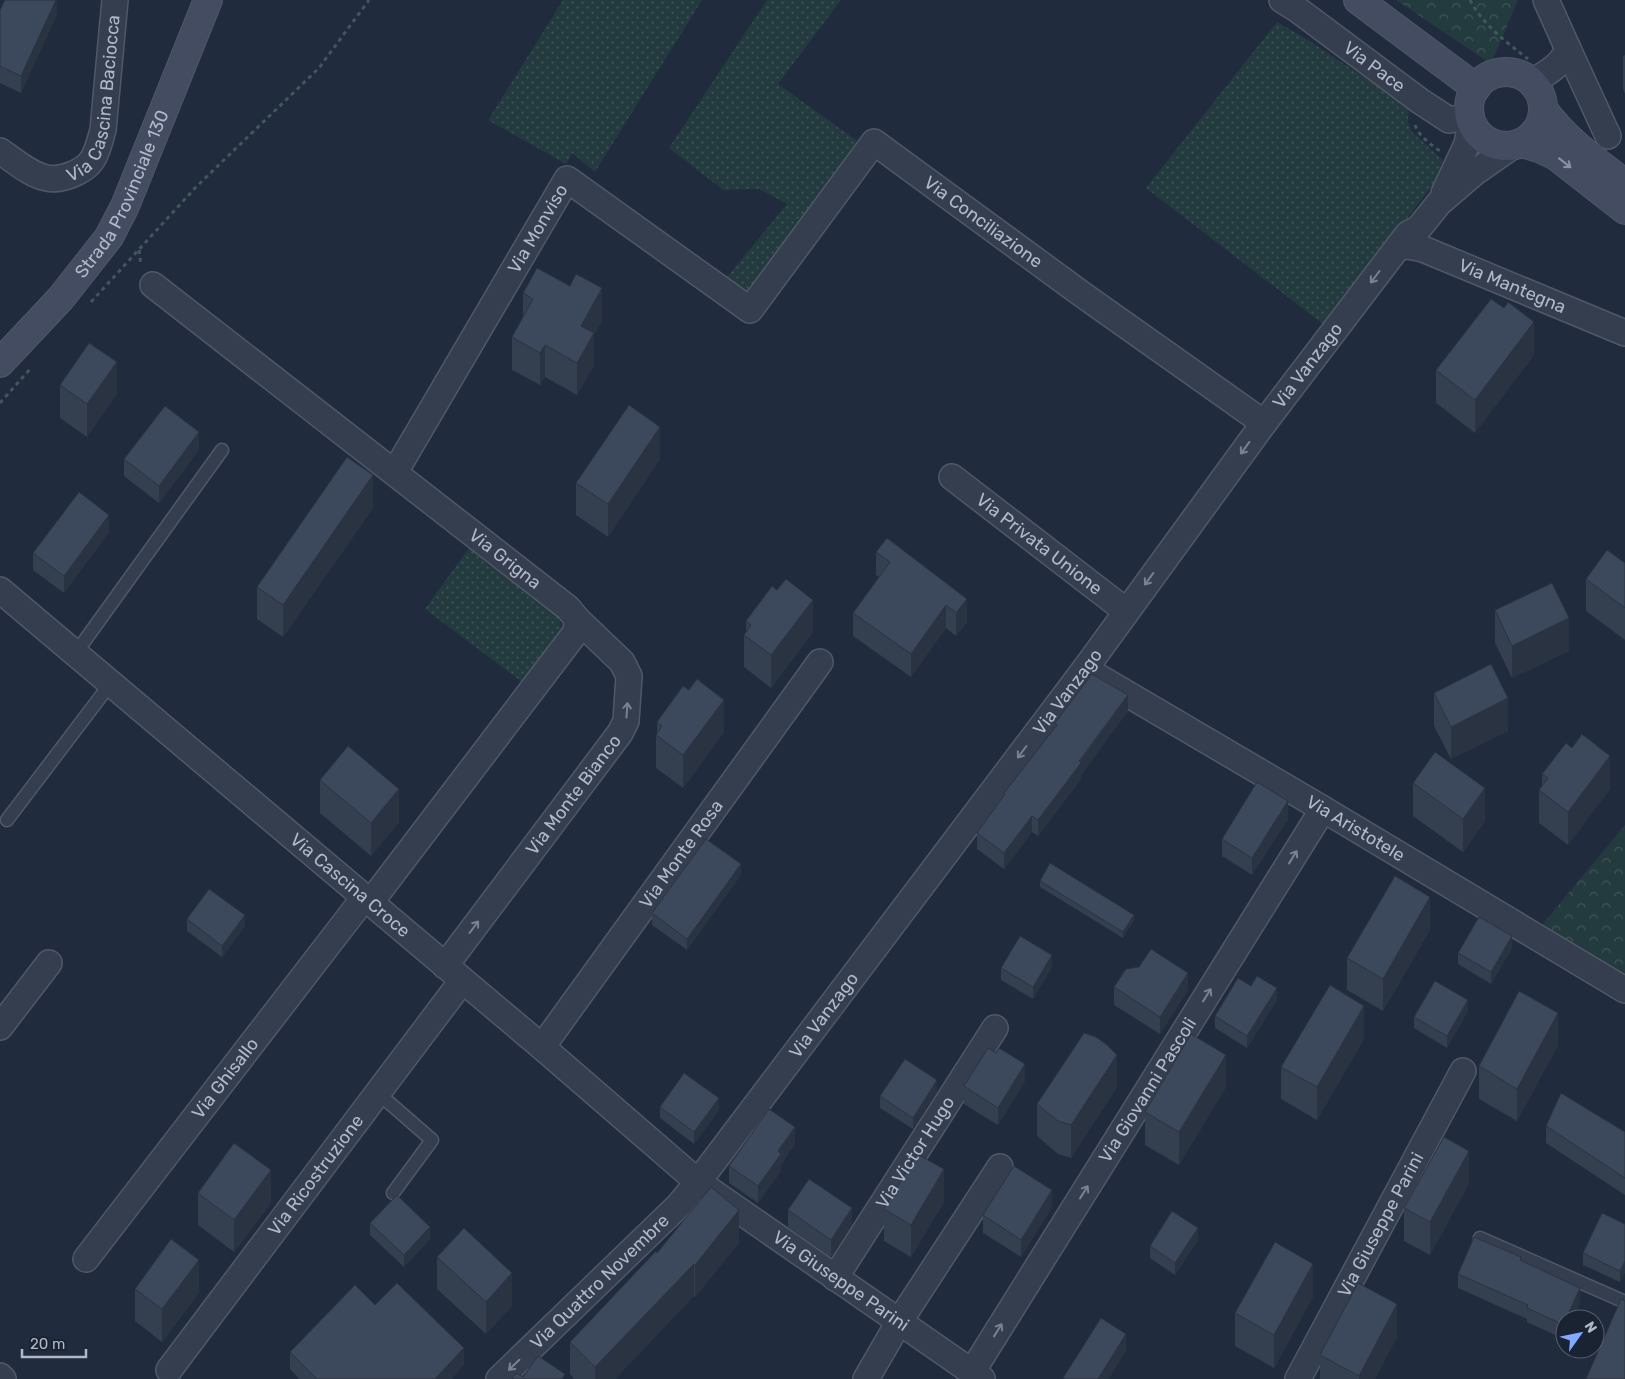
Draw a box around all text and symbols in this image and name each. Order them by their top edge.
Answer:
street label: Via Cascina Baciocca [63,14,125,187]
street label: Via Pace [1339,37,1410,97]
street label: Strada Provinciale 130 [70,107,174,282]
one-way arrow [1559,158,1572,169]
street label: Via Conciliazione [920,171,1047,273]
street label: Via Monviso [503,180,572,277]
street label: Via Mantegna [1455,254,1569,318]
one-way arrow [1370,270,1380,284]
street label: Via Vanzago [1268,319,1347,413]
one-way arrow [1240,441,1251,454]
street label: Via Privata Unione [972,489,1107,600]
street label: Via Grigna [464,524,545,594]
one-way arrow [1144,572,1155,585]
street label: Via Vanzago [1028,645,1107,739]
one-way arrow [622,702,631,718]
street label: Via Monte Bianco [521,730,626,859]
one-way arrow [1016,745,1027,758]
street label: Via Aristotele [1302,791,1409,867]
street label: Via Monte Rosa [635,795,728,913]
street label: Via Cascina Croce [286,828,415,942]
one-way arrow [1288,851,1298,865]
one-way arrow [469,920,479,934]
street label: Via Vanzago [784,968,863,1063]
one-way arrow [1201,988,1212,1002]
street label: Via Giovanni Pascoli [1094,1014,1201,1167]
street label: Via Ghisallo [187,1034,263,1123]
street label: Via Victor Hugo [871,1092,959,1213]
street label: Via Ricostruzione [263,1110,368,1240]
street label: Via Giuseppe Parini [1333,1149,1428,1301]
one-way arrow [1079,1186,1089,1200]
street label: Via Quattro Novembre [526,1210,674,1354]
street label: Via Giuseppe Parini [768,1226,913,1336]
north arrow [1555,1309,1605,1359]
text: N [1581,1318,1600,1336]
one-way arrow [993,1324,1003,1338]
scale bar [22,1326,86,1358]
text: 20 m [30,1335,65,1353]
one-way arrow [508,1359,520,1371]

